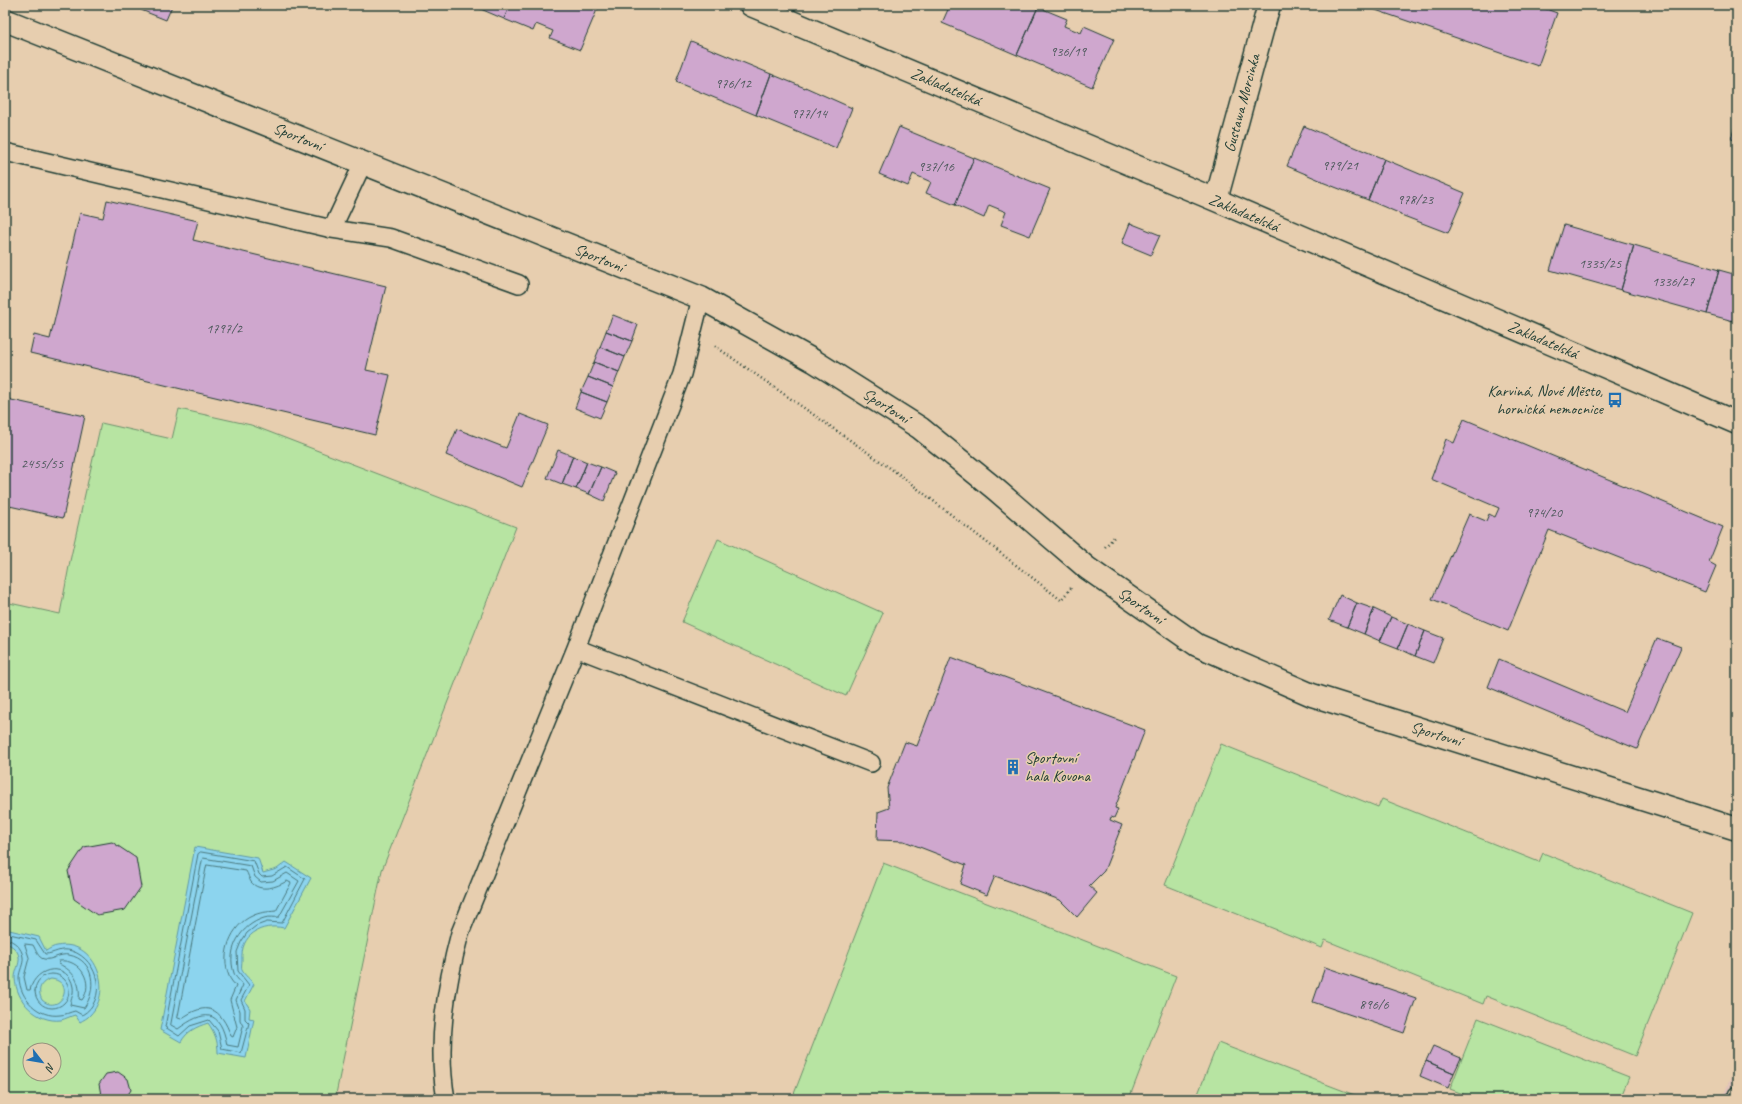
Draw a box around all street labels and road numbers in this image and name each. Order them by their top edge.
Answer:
street label: Gustawa Morcinka [1219,50,1265,154]
street label: Zakladatelská [908,63,986,112]
street label: Sportovní [270,118,328,157]
street label: Zakladatelská [1206,189,1284,238]
street label: Sportovní [571,239,629,278]
street label: Zakladatelská [1505,316,1583,365]
street label: Sportovní [859,384,916,430]
street label: Sportovní [1114,583,1170,631]
street label: Sportovní [1408,717,1466,752]

